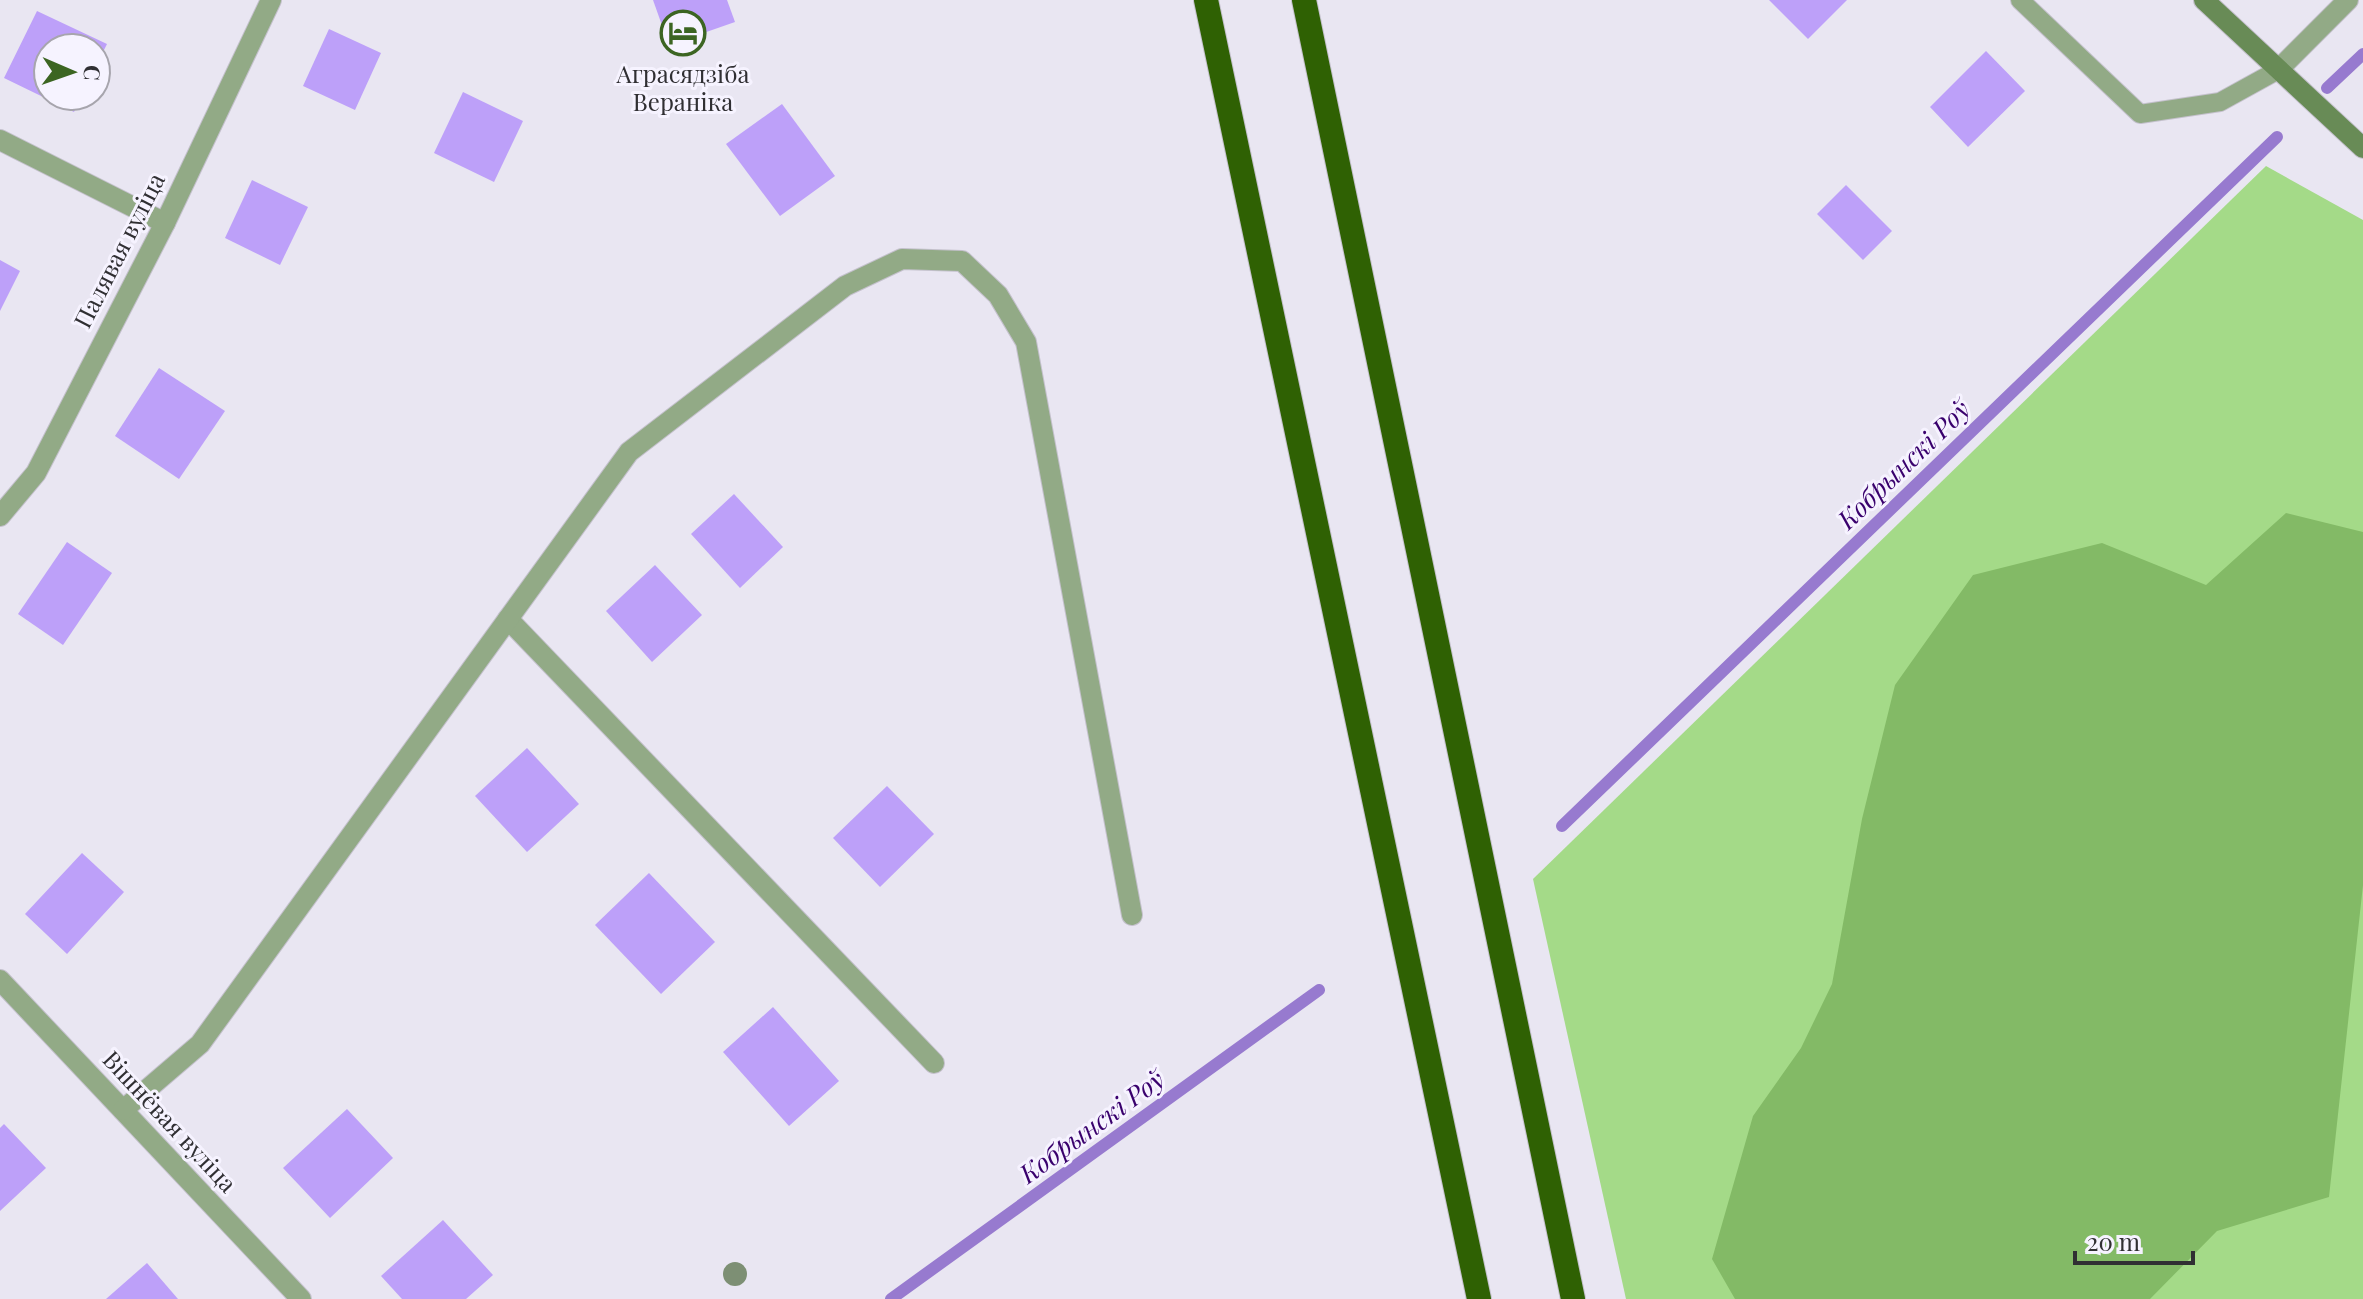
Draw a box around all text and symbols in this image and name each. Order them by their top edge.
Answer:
hotel icon: Аграсядзіба Вераніка [659,9,707,57]
north arrow [32,32,112,112]
place label: Аграсядзіба Вераніка [616,57,750,117]
text: С [78,64,108,81]
street label: Палявая вуліца [65,167,171,333]
water label: Кобрынскі Роў [1828,390,1979,537]
street label: Вішнёвая вуліца [97,1043,244,1198]
water label: Кобрынскі Роў [1011,1060,1173,1191]
scale bar [2075,1215,2193,1265]
text: 20 m [2087,1225,2140,1257]

